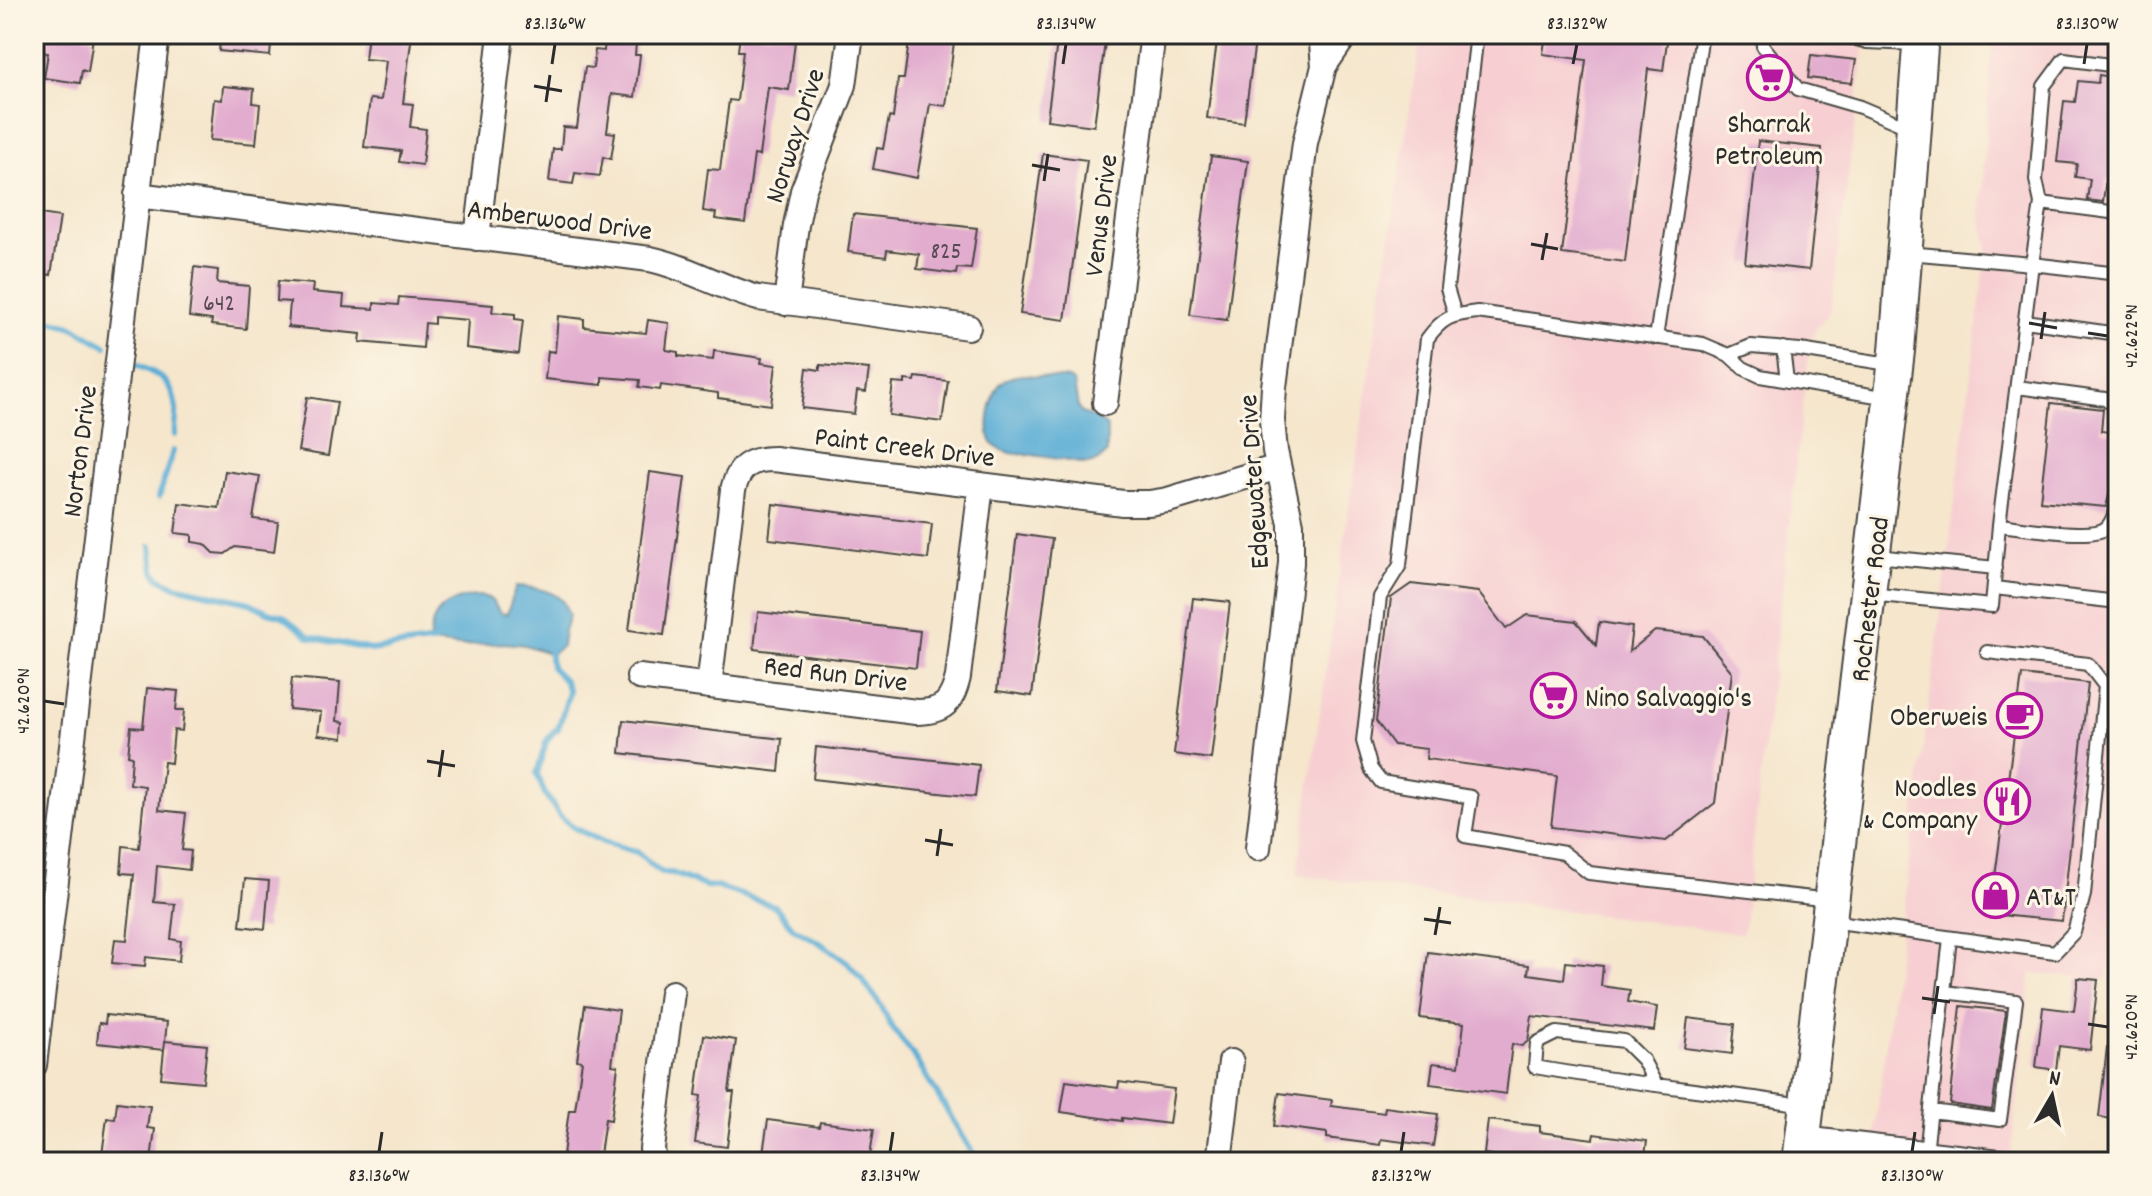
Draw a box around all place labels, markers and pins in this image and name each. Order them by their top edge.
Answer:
supermarket icon: Sharrak Petroleum [1745,54,1793,102]
place label: Sharrak Petroleum [1715,107,1823,179]
supermarket icon: Nino Salvaggio's [1530,672,1578,720]
place label: Nino Salvaggio's [1585,681,1752,721]
cafe icon: Oberweis [1995,691,2043,739]
place label: Oberweis [1890,700,1988,740]
place label: Noodles & Company [1862,771,1978,843]
restaurant icon: Noodles & Company [1984,778,2032,826]
shop icon: AT&T [1971,871,2019,919]
place label: AT&T [2026,880,2076,920]

